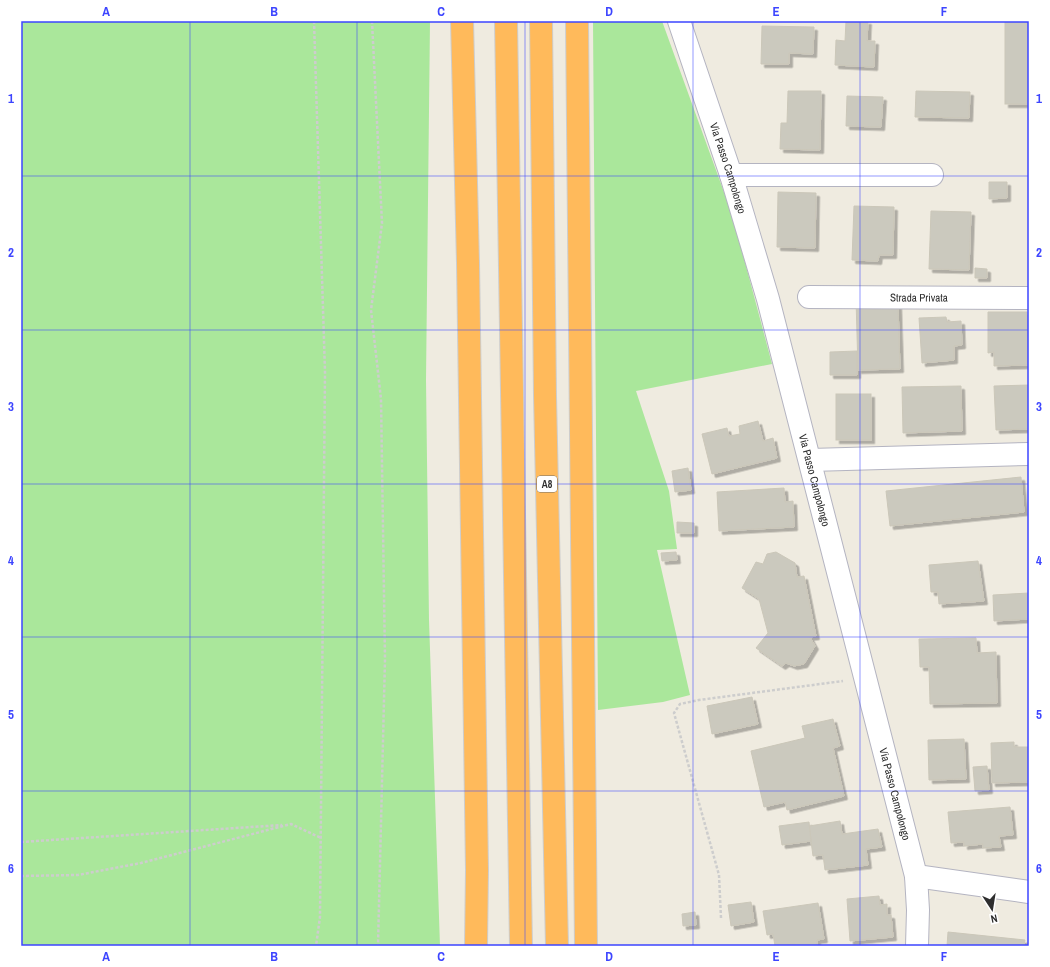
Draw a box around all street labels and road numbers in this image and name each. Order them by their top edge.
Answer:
street label: Via Passo Campolongo [707,121,749,215]
street label: Strada Privata [890,290,948,305]
street label: Via Passo Campolongo [796,433,833,528]
road number: A8 [537,476,557,492]
street label: Via Passo Campolongo [876,746,914,842]

